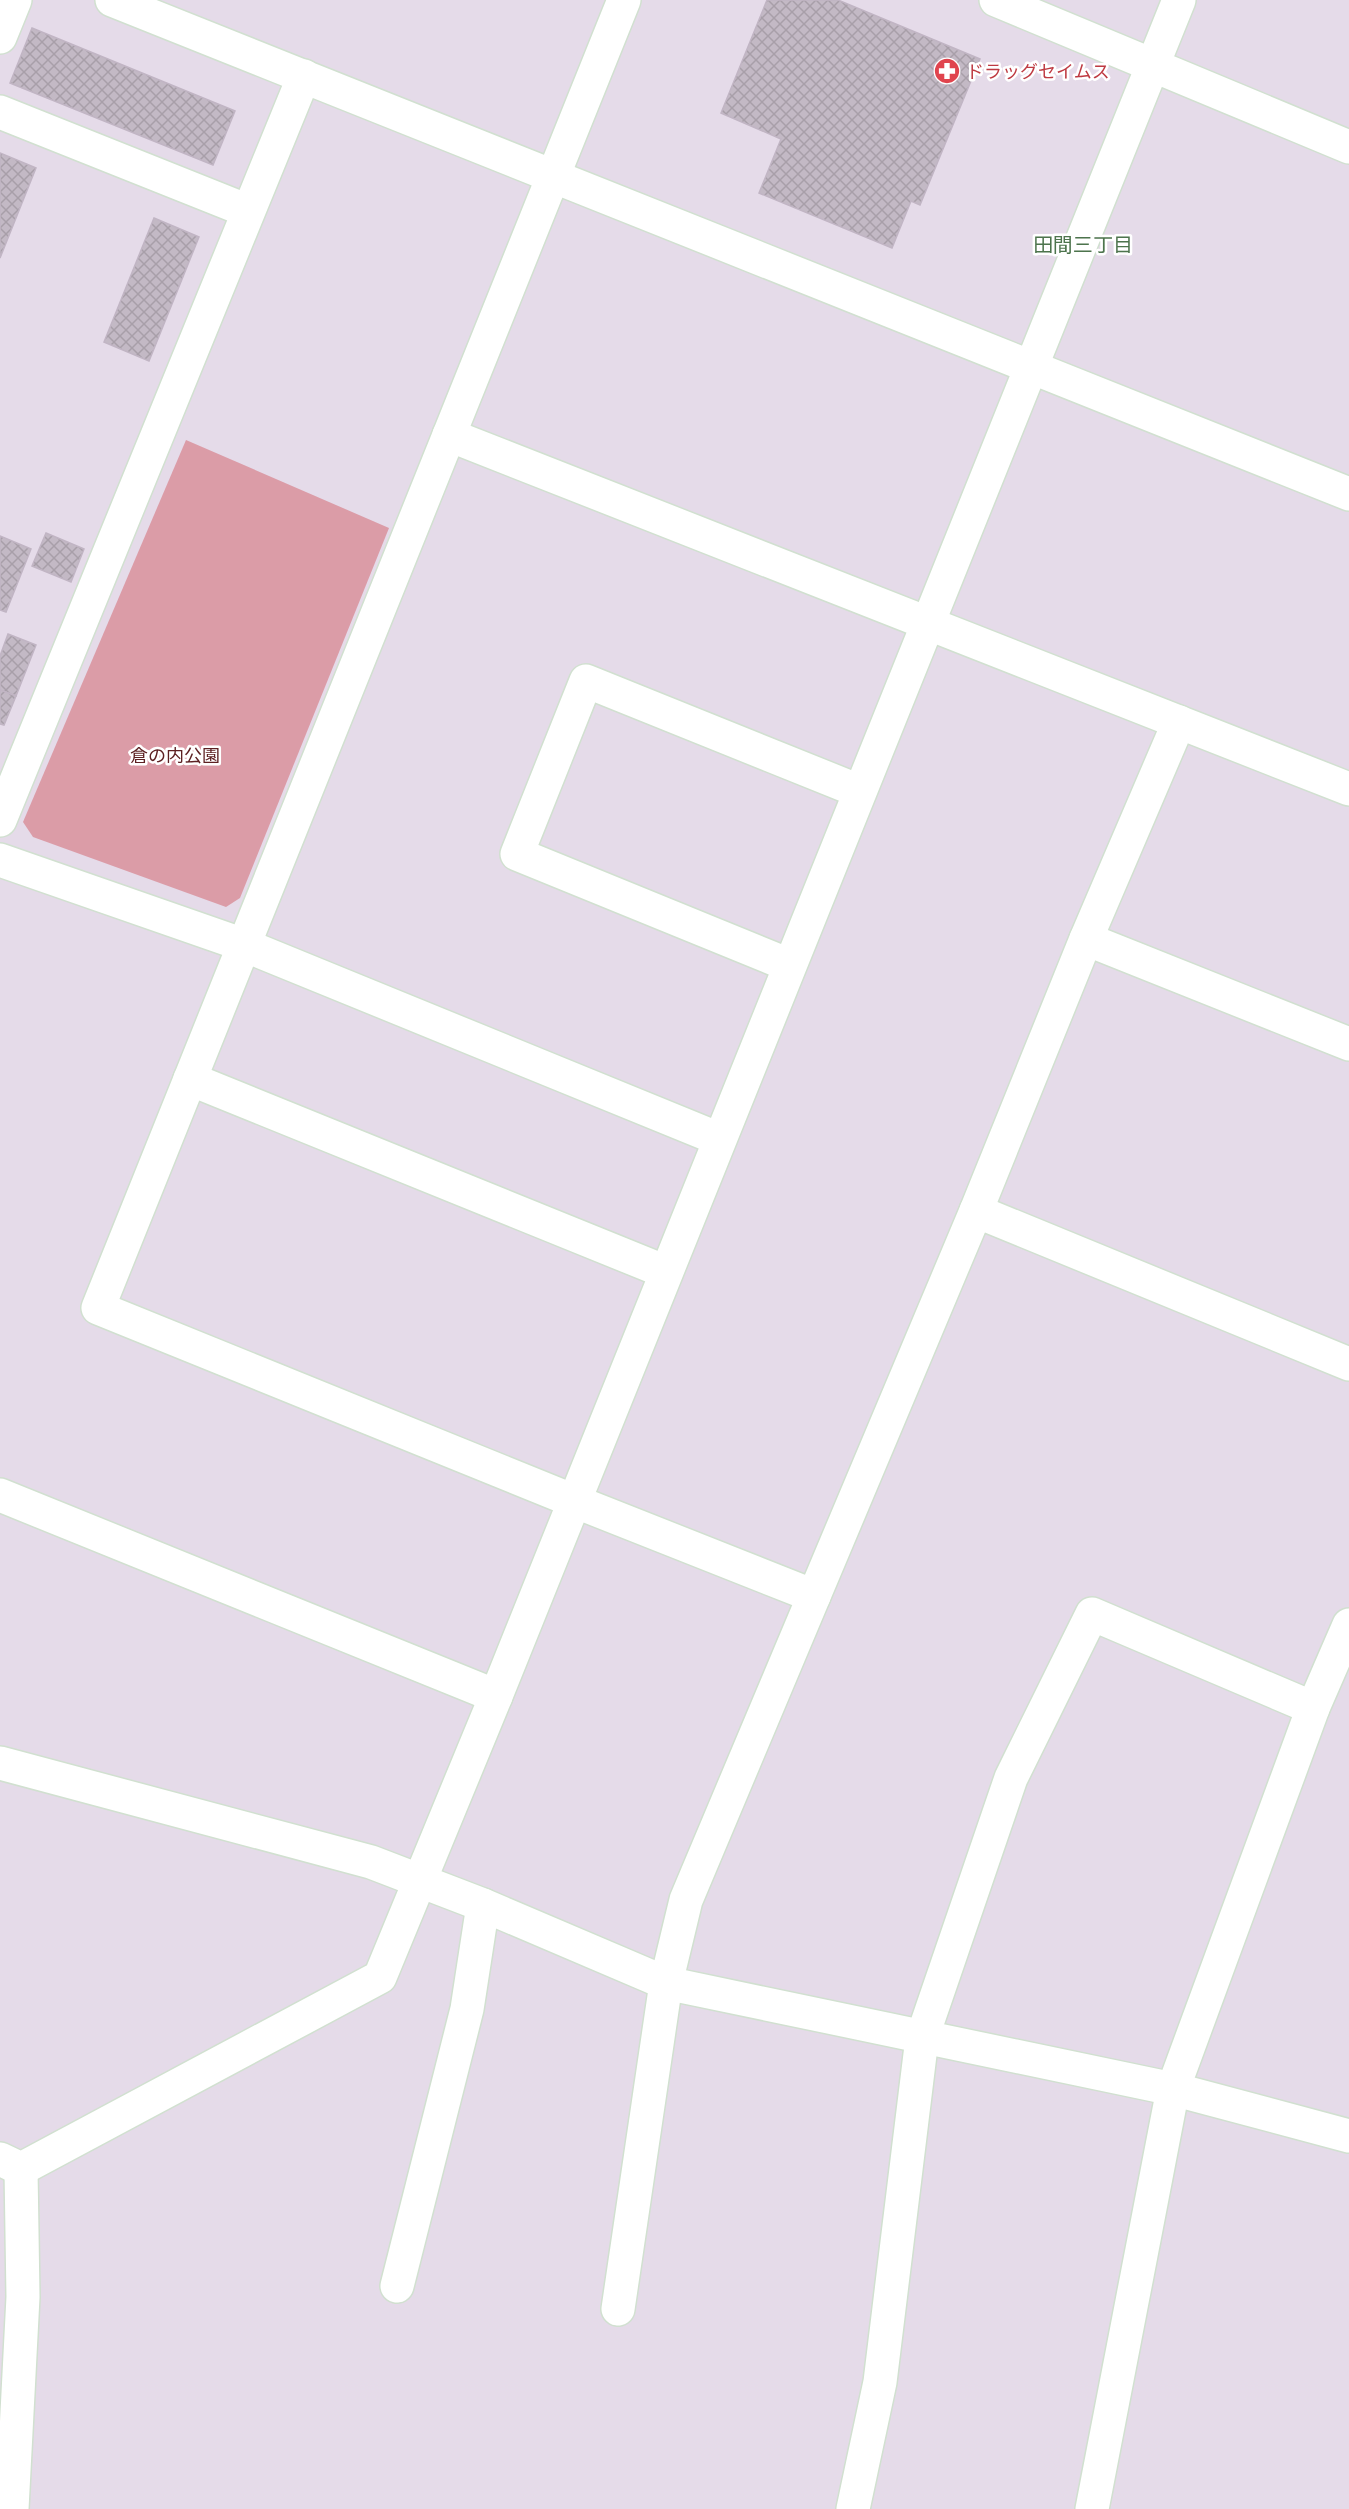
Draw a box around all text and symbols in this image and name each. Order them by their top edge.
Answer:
pharmacy icon: ドラッグセイムス [932,56,962,86]
place label: ドラッグセイムス [966,60,1110,82]
district label: 田間三丁目 [1033,232,1133,256]
park label: 倉の内公園 [130,744,220,766]

